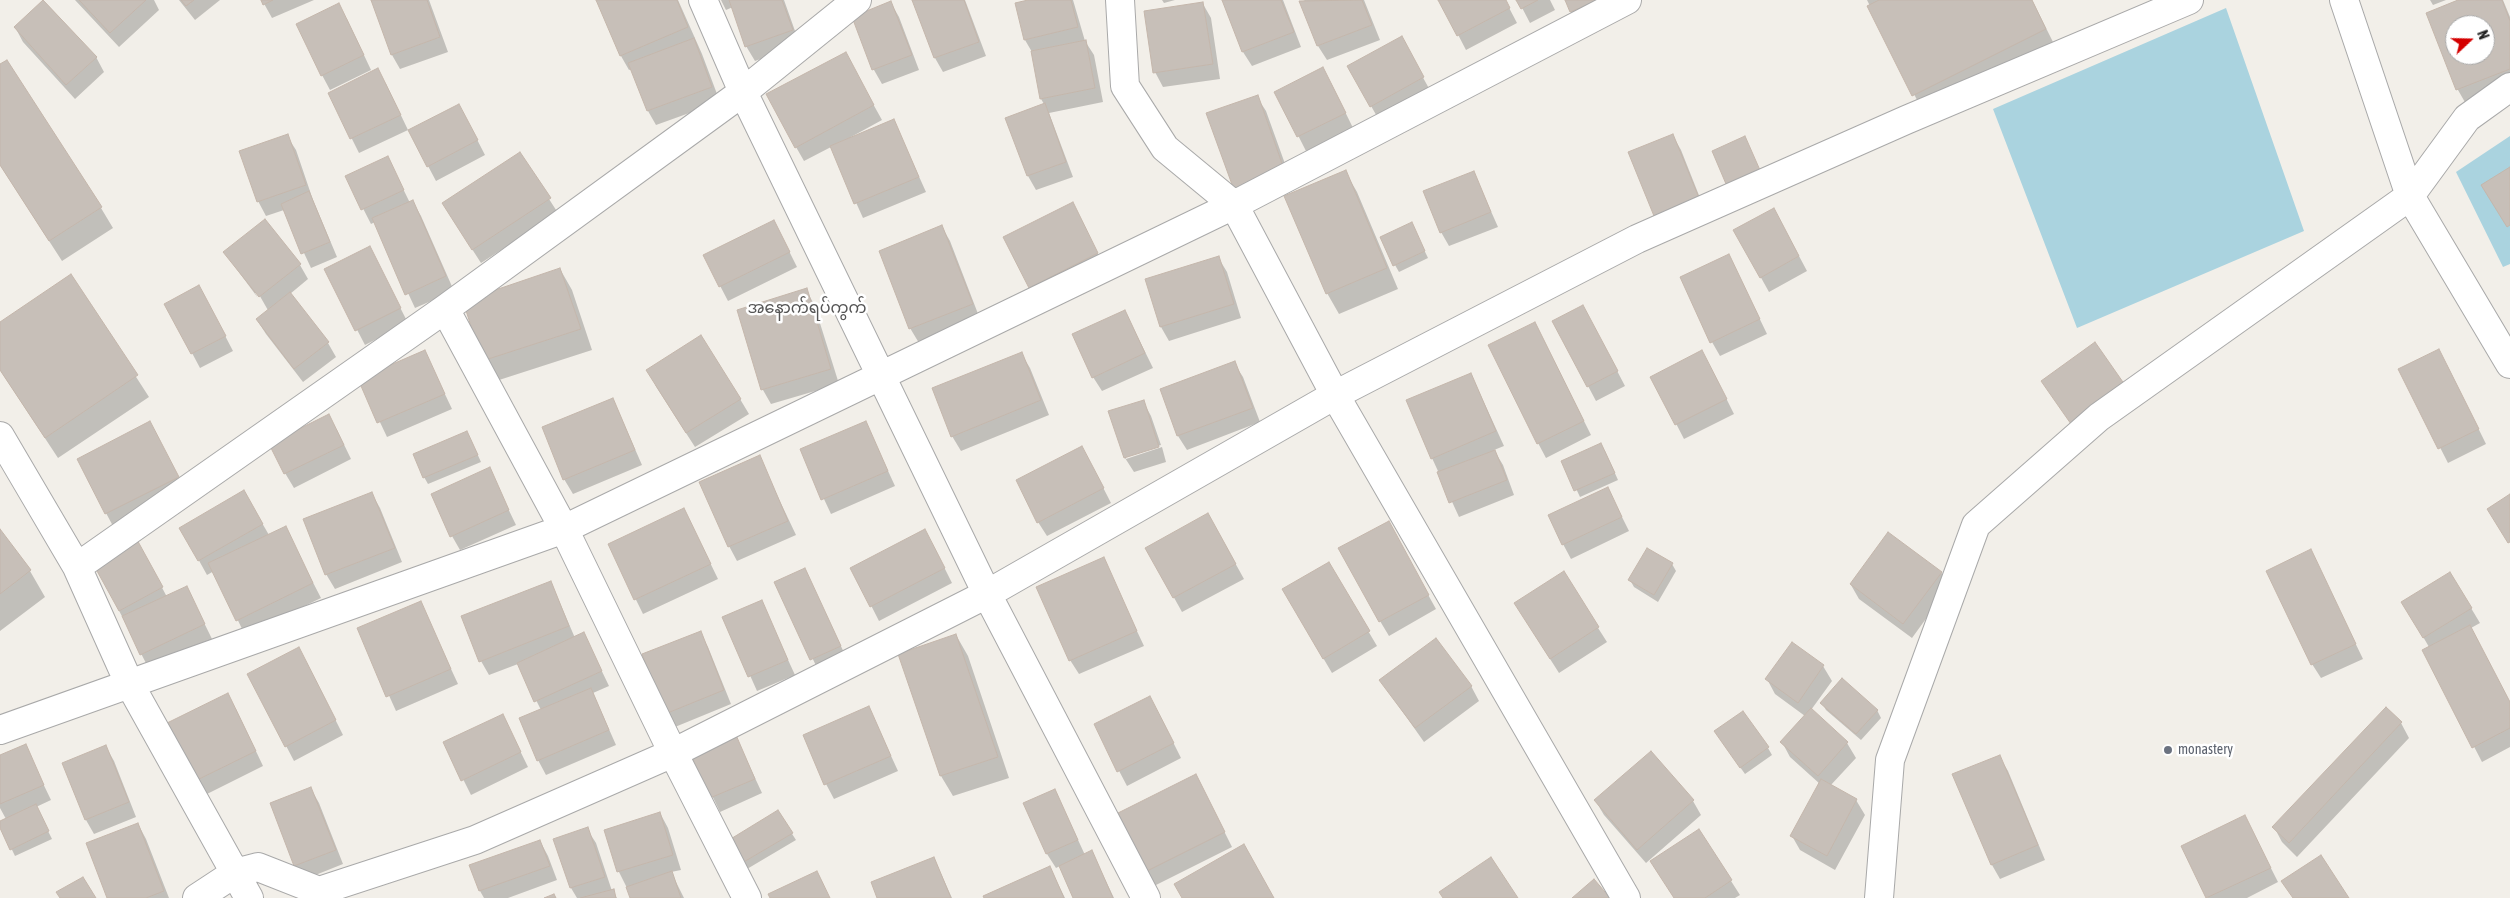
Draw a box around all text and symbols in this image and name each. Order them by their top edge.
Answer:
north arrow [2445,15,2495,65]
text: N [2474,28,2492,42]
district label: အနောက်ရပ်ကွက် [747,298,867,318]
place label: monastery [2178,742,2233,758]
marker: monastery [2162,744,2174,756]

